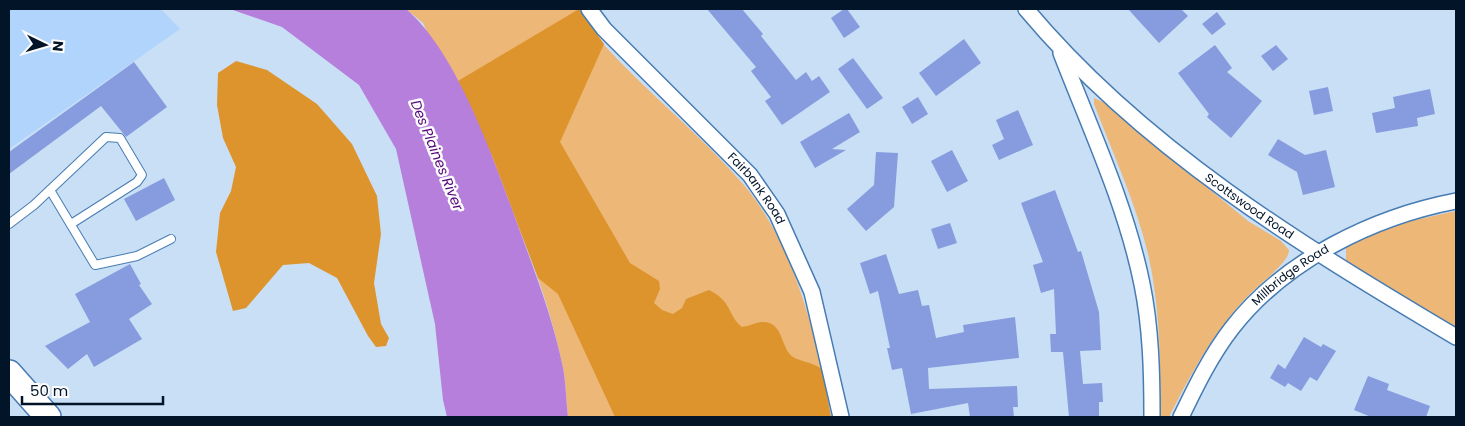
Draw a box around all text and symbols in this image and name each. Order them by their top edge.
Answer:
north arrow [20,20,70,70]
text: N [48,40,68,52]
water label: Des Plaines River [406,97,469,214]
street label: Fairbank Road [724,148,789,227]
street label: Scottswood Road [1202,169,1297,243]
street label: Millbridge Road [1247,240,1332,309]
scale bar [22,374,164,406]
text: 50 m [30,380,68,401]

